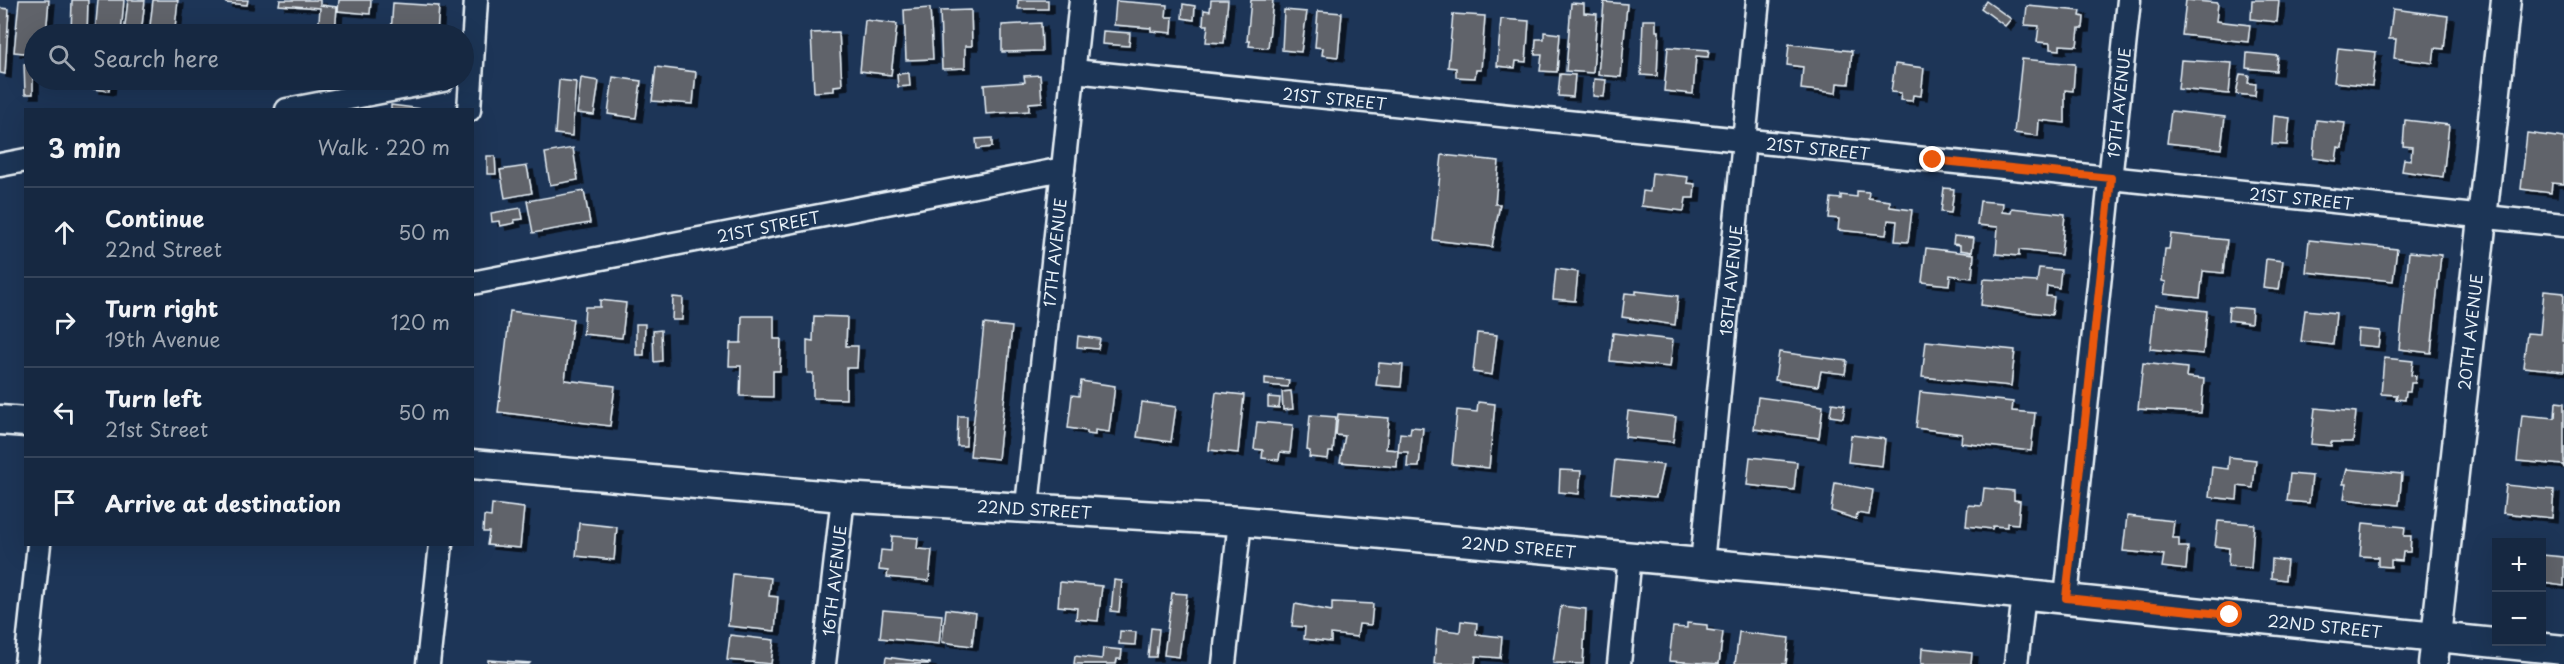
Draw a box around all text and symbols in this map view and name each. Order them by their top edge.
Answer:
search box [24,24,474,90]
icon: search [45,41,78,74]
text: Search here [93,41,219,74]
street label: 19TH AVENUE [2100,46,2136,159]
street label: 21ST STREET [1281,81,1388,115]
text: 3 min [48,128,121,167]
street label: 21ST STREET [1765,131,1871,165]
text: Walk · 220 m [318,132,450,162]
route end [1919,146,1945,172]
street label: 21ST STREET [2248,181,2355,215]
street label: 17TH AVENUE [1036,197,1072,308]
text: Continue [105,201,204,234]
street label: 21ST STREET [715,204,822,247]
icon: ahead [48,216,81,249]
text: 50 m [398,217,450,247]
street label: 18TH AVENUE [1713,224,1748,337]
text: 22nd Street [105,234,222,264]
street label: 20TH AVENUE [2451,273,2488,391]
text: Turn right [105,291,218,324]
icon: right [48,306,81,339]
text: 120 m [391,307,450,337]
text: 19th Avenue [105,324,220,354]
text: Turn left [105,381,202,414]
icon: left [48,396,81,429]
text: 50 m [398,397,450,427]
text: 21st Street [105,414,208,444]
icon: arrive [48,486,81,519]
text: Arrive at destination [105,486,341,519]
street label: 22ND STREET [976,493,1092,524]
street label: 16TH AVENUE [815,524,852,637]
street label: 22ND STREET [1460,529,1577,564]
map controls [2492,538,2546,646]
button: + [2492,538,2546,592]
button: − [2492,592,2546,646]
route start [2216,601,2242,627]
street label: 22ND STREET [2266,608,2383,643]

